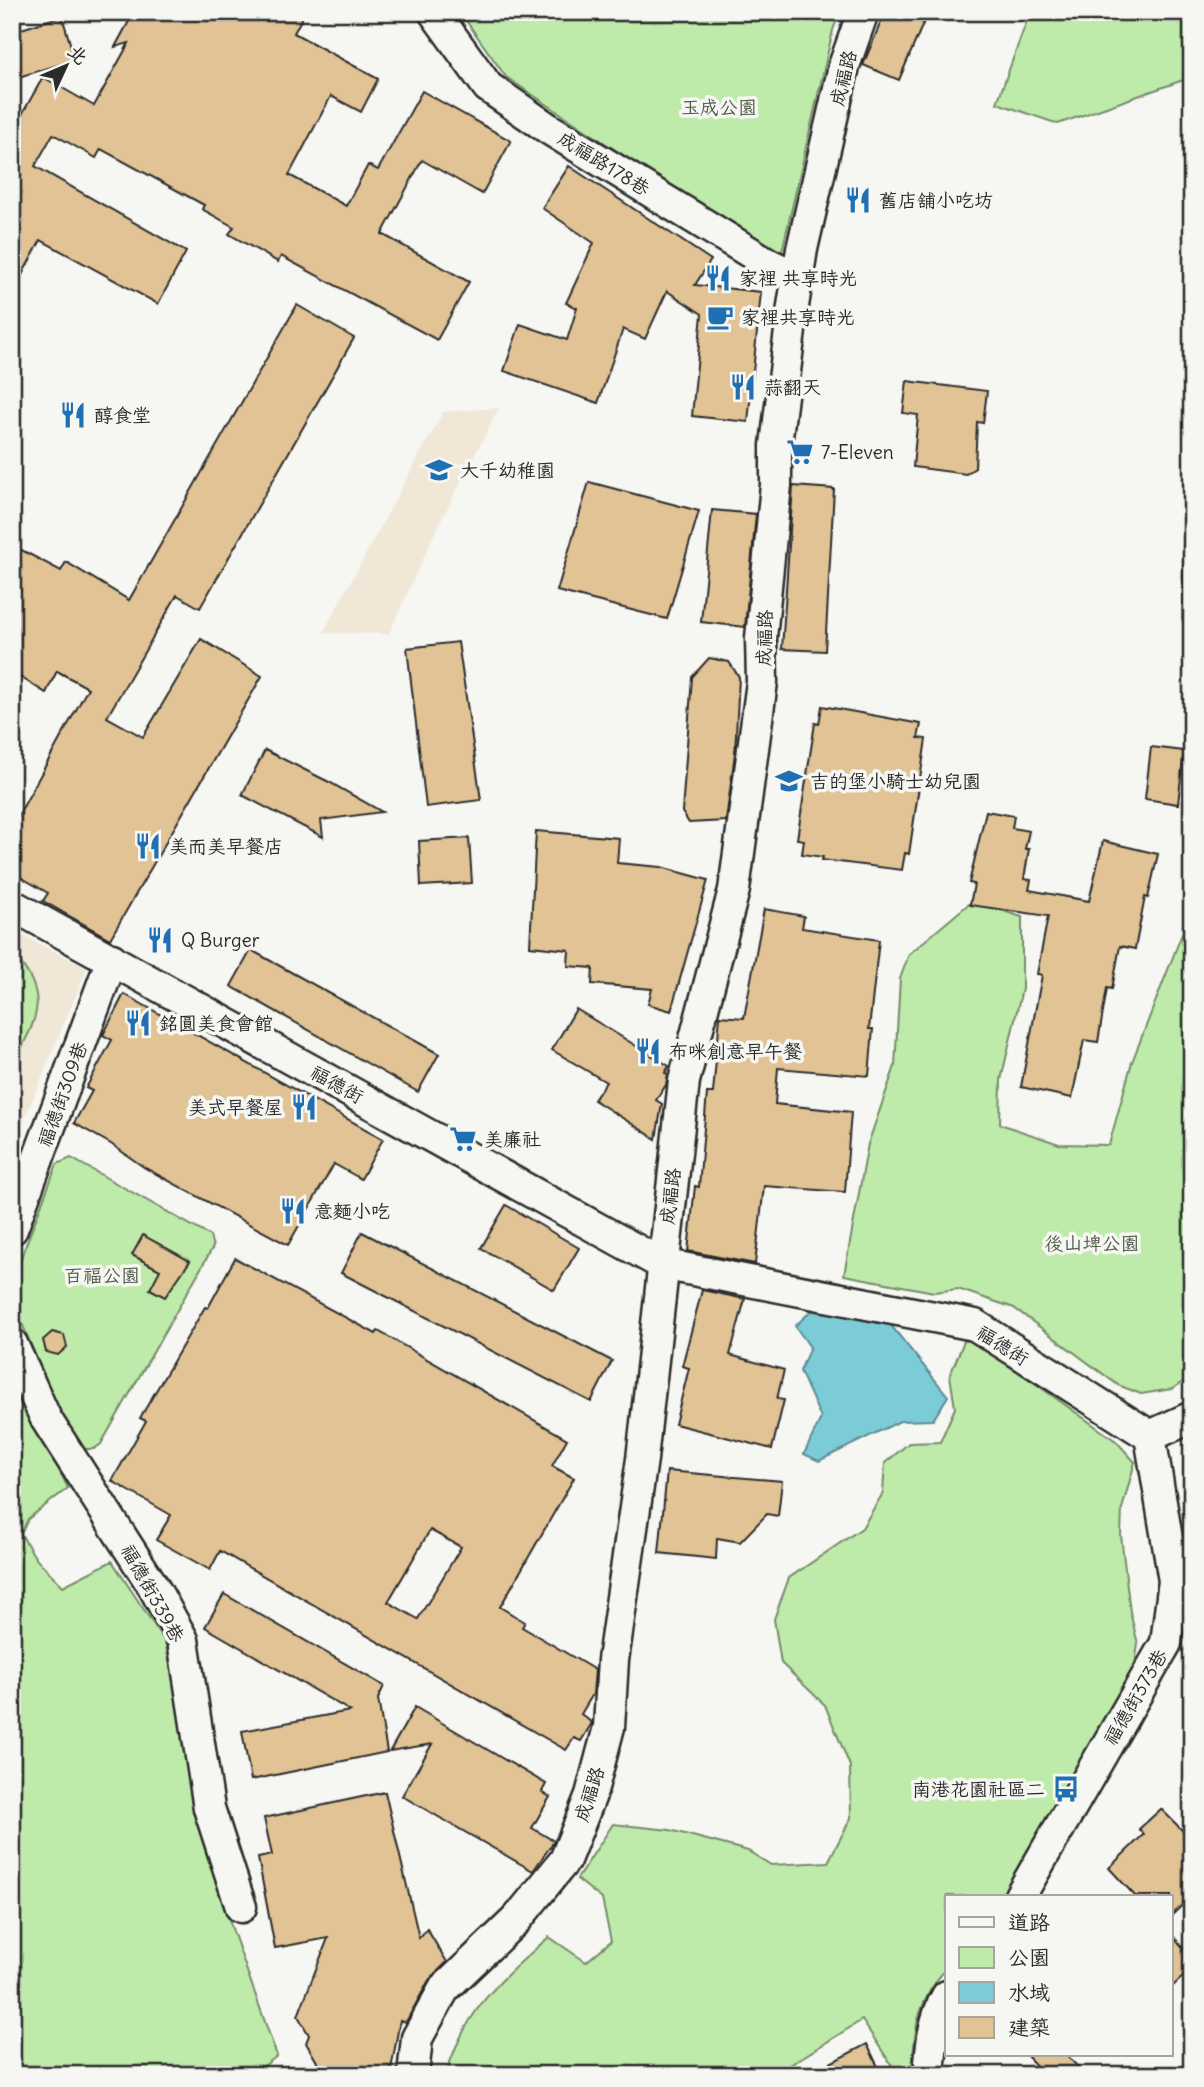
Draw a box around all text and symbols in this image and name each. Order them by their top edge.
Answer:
north arrow [32,32,102,102]
text: 北 [63,39,93,69]
street label: 成福路 [824,47,862,109]
park label: 玉成公園 [681,95,757,119]
street label: 成福路178巷 [554,125,654,201]
restaurant icon: 舊店舖小吃坊 [843,185,873,215]
place label: 舊店舖小吃坊 [879,188,993,212]
restaurant icon: 家裡 共享時光 [703,263,733,293]
place label: 家裡 共享時光 [739,266,858,290]
cafe icon: 家裡共享時光 [705,302,735,332]
place label: 家裡共享時光 [741,305,855,329]
restaurant icon: 蒜翻天 [728,372,758,402]
place label: 蒜翻天 [764,375,821,399]
restaurant icon: 醇食堂 [58,400,88,430]
place label: 醇食堂 [94,403,151,427]
supermarket icon: 7-Eleven [785,437,815,467]
place label: 7-Eleven [821,440,894,464]
school or university icon: 大千幼稚園 [424,455,454,485]
place label: 大千幼稚園 [460,458,555,482]
street label: 成福路 [751,609,777,667]
school or university icon: 吉的堡小騎士幼兒園 [774,766,804,796]
place label: 吉的堡小騎士幼兒園 [810,769,981,793]
restaurant icon: 美而美早餐店 [133,831,163,861]
place label: 美而美早餐店 [169,834,283,858]
restaurant icon: Q Burger [145,925,175,955]
place label: Q Burger [181,928,260,952]
restaurant icon: 銘圓美食會館 [123,1008,153,1038]
place label: 銘圓美食會館 [159,1011,273,1035]
restaurant icon: 布咪創意早午餐 [633,1036,663,1066]
street label: 福德街309巷 [32,1038,92,1150]
place label: 布咪創意早午餐 [669,1039,802,1063]
street label: 福德街 [306,1060,368,1108]
restaurant icon: 美式早餐屋 [289,1092,319,1122]
place label: 美式早餐屋 [188,1095,283,1119]
supermarket icon: 美廉社 [448,1124,478,1154]
place label: 美廉社 [484,1127,541,1151]
street label: 成福路 [655,1166,685,1226]
restaurant icon: 意麵小吃 [278,1196,308,1226]
place label: 意麵小吃 [314,1199,390,1223]
park label: 後山埤公園 [1044,1231,1140,1255]
park label: 百福公園 [64,1263,140,1287]
street label: 福德街 [972,1320,1034,1370]
street label: 福德街339巷 [116,1540,190,1646]
street label: 福德街373巷 [1098,1645,1172,1749]
street label: 成福路 [569,1763,609,1825]
bus stop icon: 南港花園社區二 [1051,1774,1081,1804]
place label: 南港花園社區二 [912,1777,1045,1801]
legend [945,1895,1172,2056]
text: 道路 [1008,1909,1050,1936]
text: 公園 [1008,1944,1050,1971]
text: 水域 [1008,1979,1050,2006]
text: 建築 [1008,2014,1050,2041]

